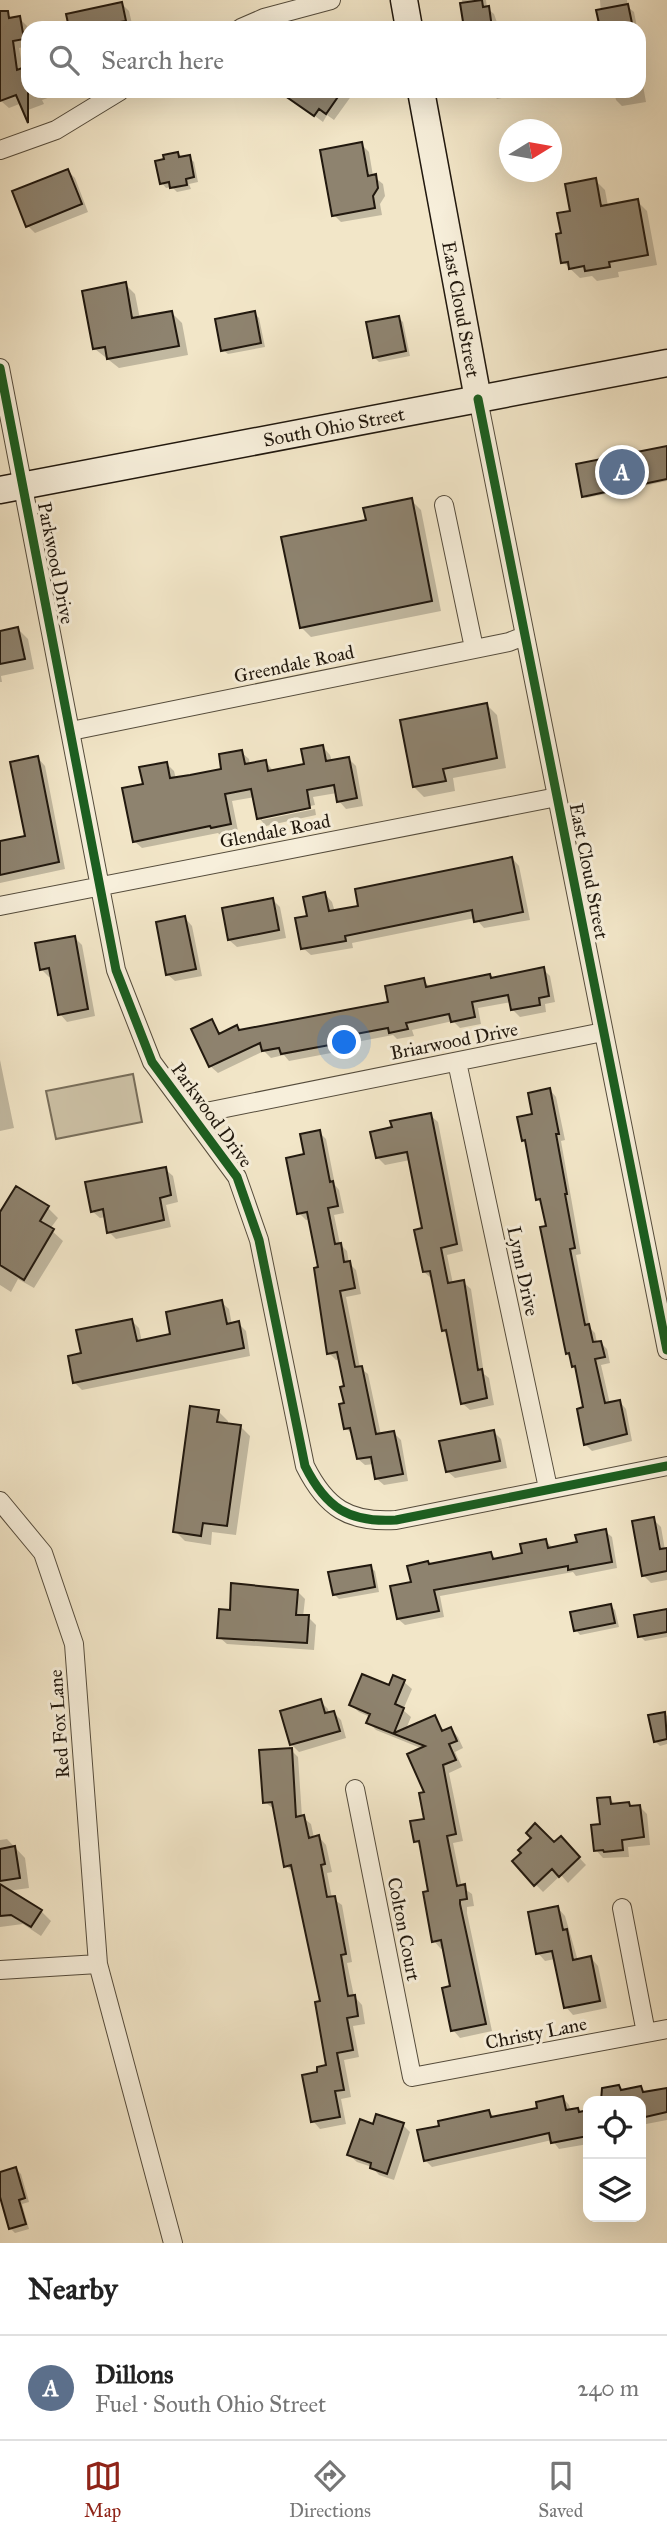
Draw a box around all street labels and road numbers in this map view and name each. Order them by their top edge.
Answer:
street label: East Cloud Street [438,239,485,380]
street label: South Ohio Street [261,402,407,451]
street label: Parkwood Drive [33,500,79,626]
street label: Greendale Road [232,640,357,688]
street label: East Cloud Street [565,801,614,941]
street label: Glendale Road [218,809,333,853]
street label: Briarwood Drive [388,1017,520,1065]
street label: Parkwood Drive [166,1058,258,1172]
street label: Lynn Drive [502,1224,544,1318]
street label: Red Fox Lane [44,1669,74,1779]
street label: Colton Court [383,1875,425,1983]
street label: Christy Lane [483,2012,589,2054]

